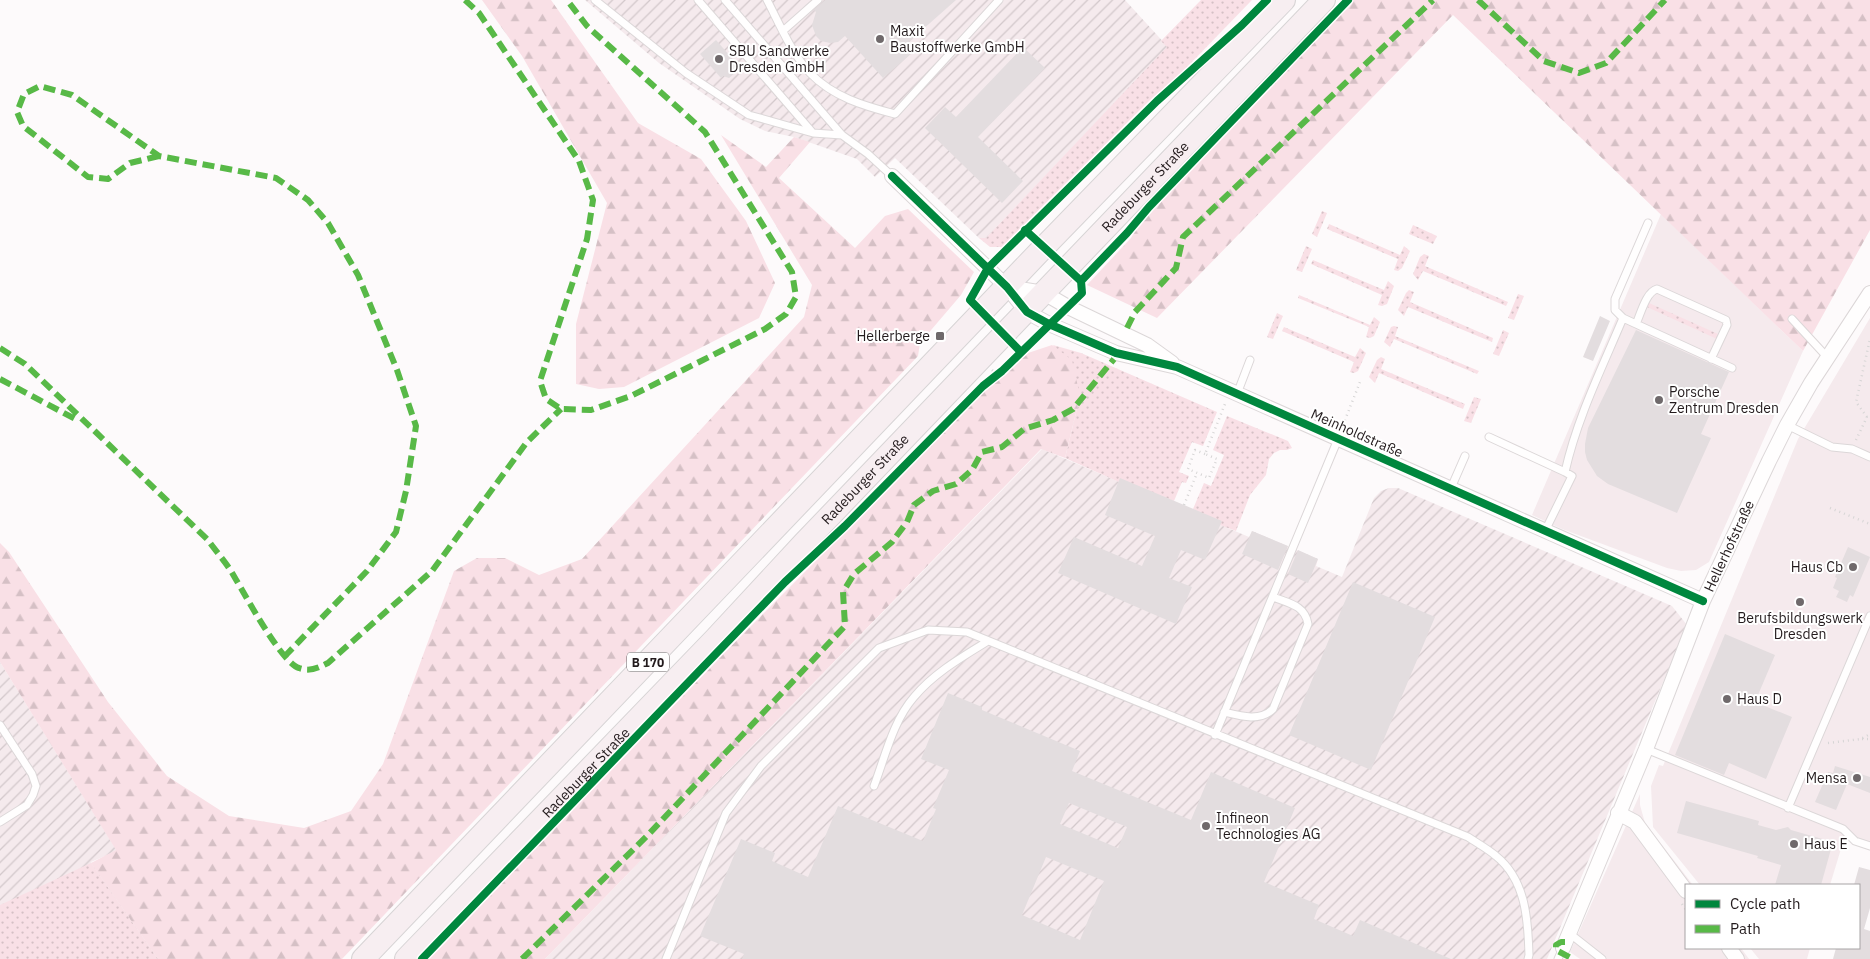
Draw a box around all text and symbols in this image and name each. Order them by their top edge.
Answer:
place label: Maxit Baustoffwerke GmbH [890,22,1025,56]
marker: Maxit Baustoffwerke GmbH [874,33,886,45]
place label: SBU Sandwerke Dresden GmbH [729,42,829,76]
marker: SBU Sandwerke Dresden GmbH [713,53,725,65]
street label: Radeburger Straße [1098,137,1193,236]
place label: Hellerberge [856,327,930,345]
marker: Hellerberge [934,330,946,342]
place label: Porsche Zentrum Dresden [1669,383,1779,417]
marker: Porsche Zentrum Dresden [1653,394,1665,406]
street label: Meinholdstraße [1308,405,1406,461]
street label: Radeburger Straße [817,430,913,528]
street label: Hellerhofstraße [1700,497,1758,595]
place label: Haus Cb [1791,558,1843,576]
marker: Haus Cb [1847,561,1859,573]
marker: Berufsbildungswerk Dresden [1794,596,1806,608]
place label: Berufsbildungswerk Dresden [1737,609,1863,643]
road number: B 170 [627,652,669,672]
place label: Haus D [1737,690,1782,708]
marker: Haus D [1721,693,1733,705]
street label: Radeburger Straße [538,723,634,822]
place label: Mensa [1806,769,1848,787]
marker: Mensa [1851,772,1863,784]
place label: Infineon Technologies AG [1216,809,1320,843]
marker: Infineon Technologies AG [1200,820,1212,832]
place label: Haus E [1804,835,1848,853]
marker: Haus E [1788,838,1800,850]
legend [1685,884,1860,949]
text: Cycle path [1730,894,1801,913]
text: Path [1730,919,1761,938]

